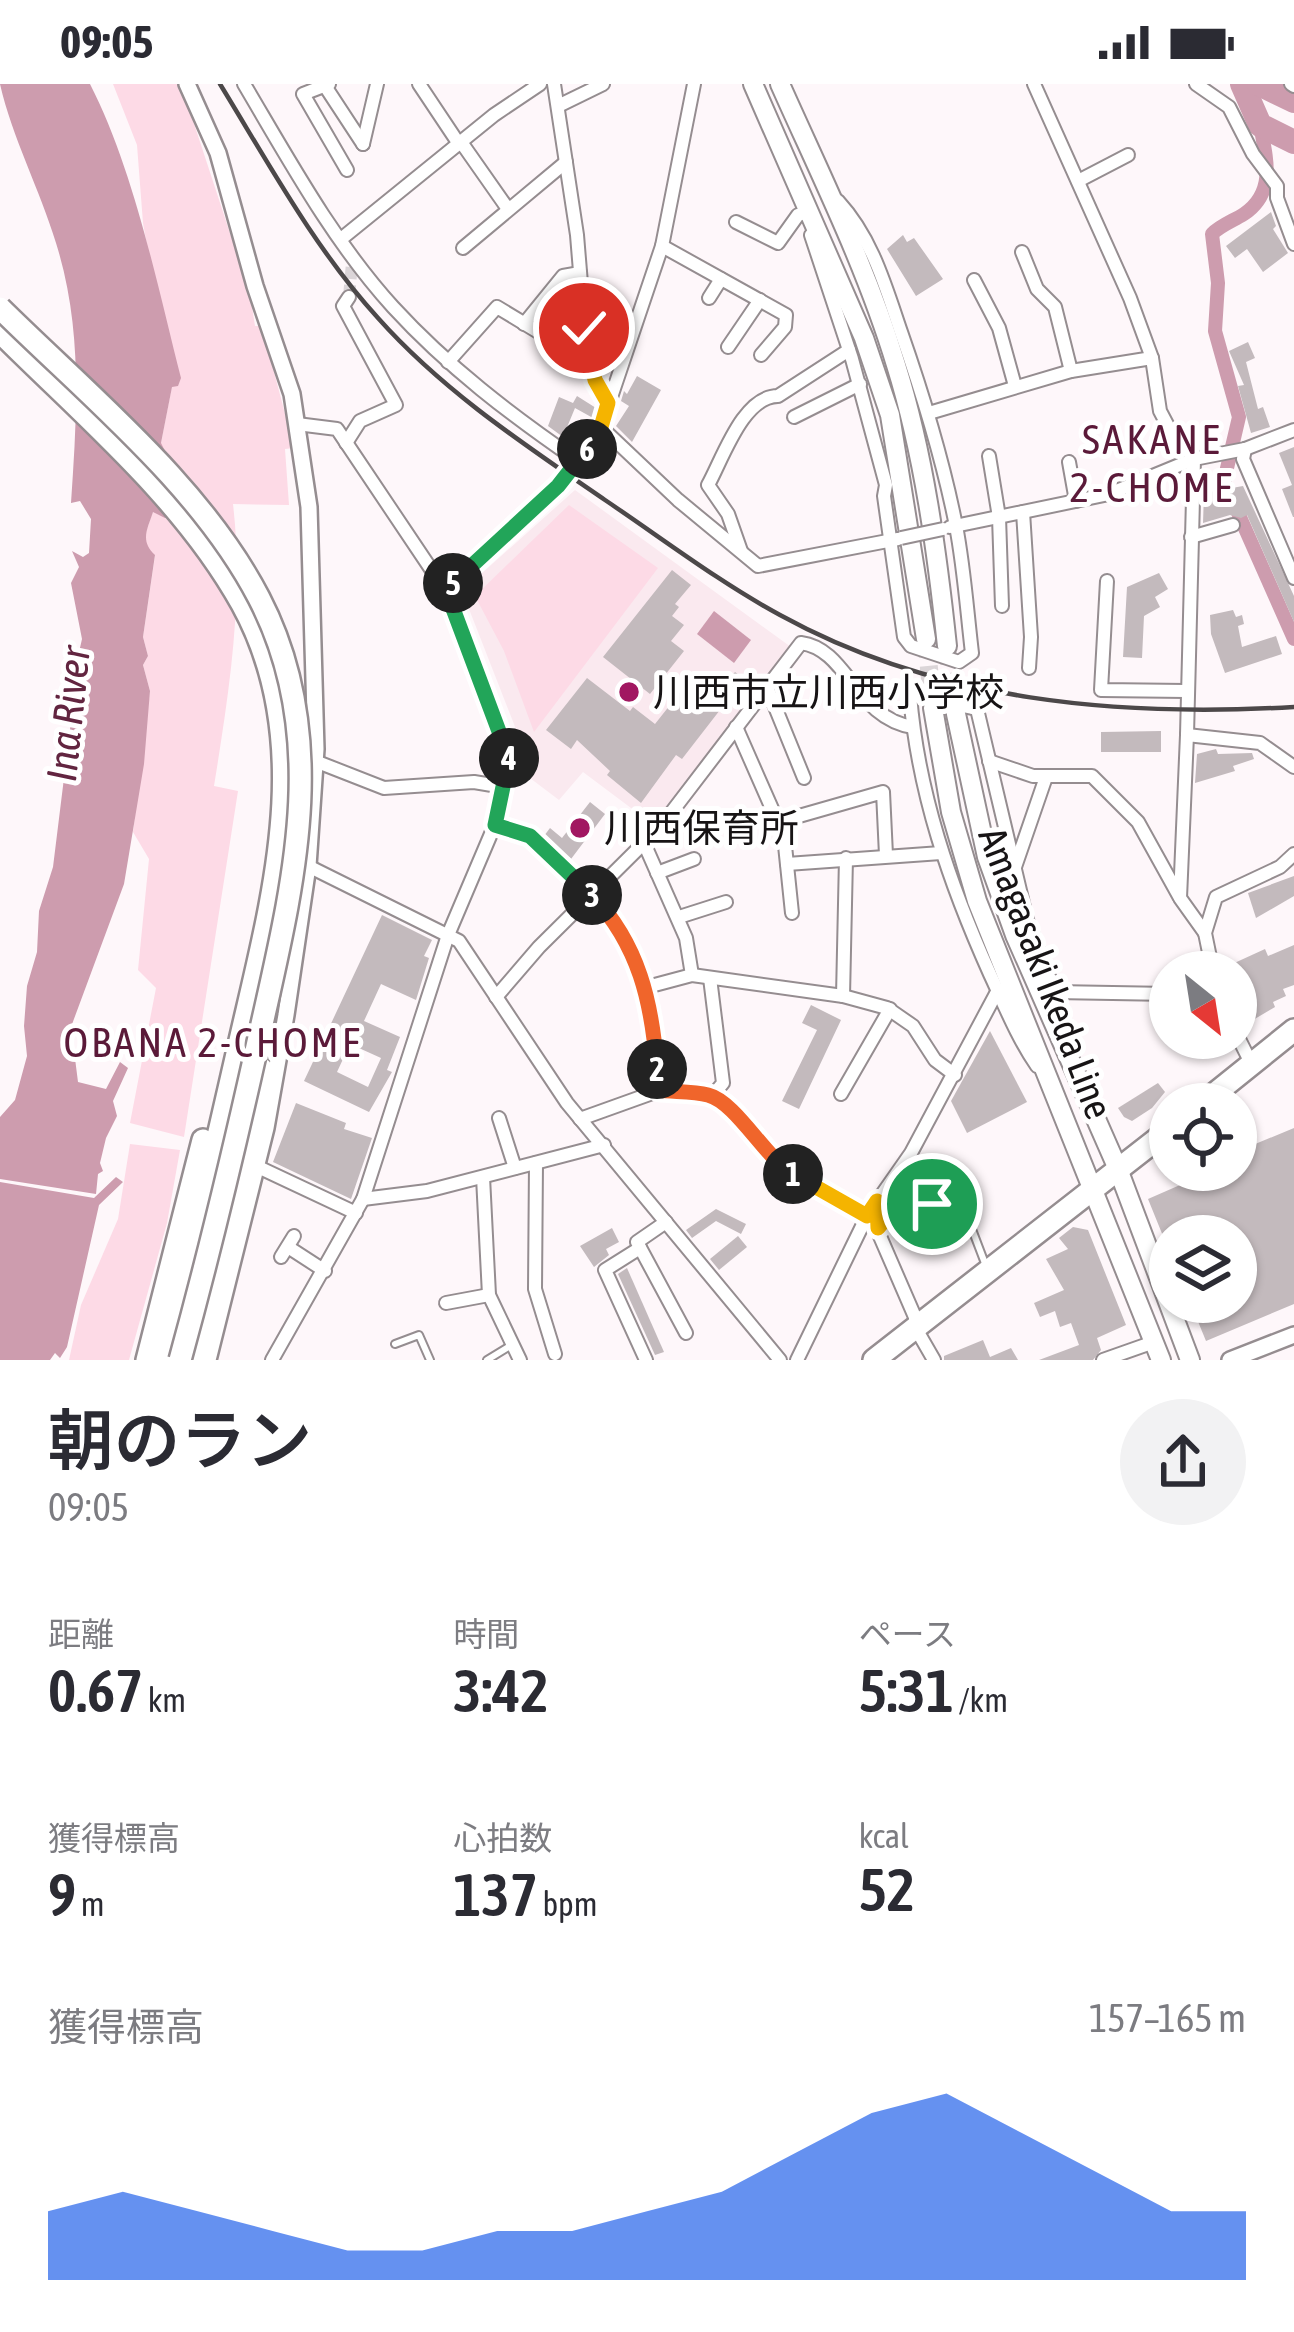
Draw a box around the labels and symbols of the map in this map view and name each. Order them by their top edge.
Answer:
pin [533,277,635,379]
district label: SAKANE 2-CHOME [1069,415,1235,511]
pin: 6 [557,419,617,479]
pin: 5 [423,553,483,613]
water label: Ina River [37,643,99,784]
place label: 川西市立川西小学校 [653,670,1004,714]
marker: 川西市立川西小学校 [616,679,642,705]
pin: 4 [479,728,539,788]
place label: 川西保育所 [604,806,799,850]
marker: 川西保育所 [567,815,593,841]
street label: Amagasaki Ikeda Line [970,821,1122,1125]
pin: 3 [562,865,622,925]
north arrow [1149,951,1257,1059]
district label: OBANA 2-CHOME [63,1018,363,1066]
pin: 2 [627,1039,687,1099]
pin: 1 [763,1144,823,1204]
pin [881,1153,983,1255]

